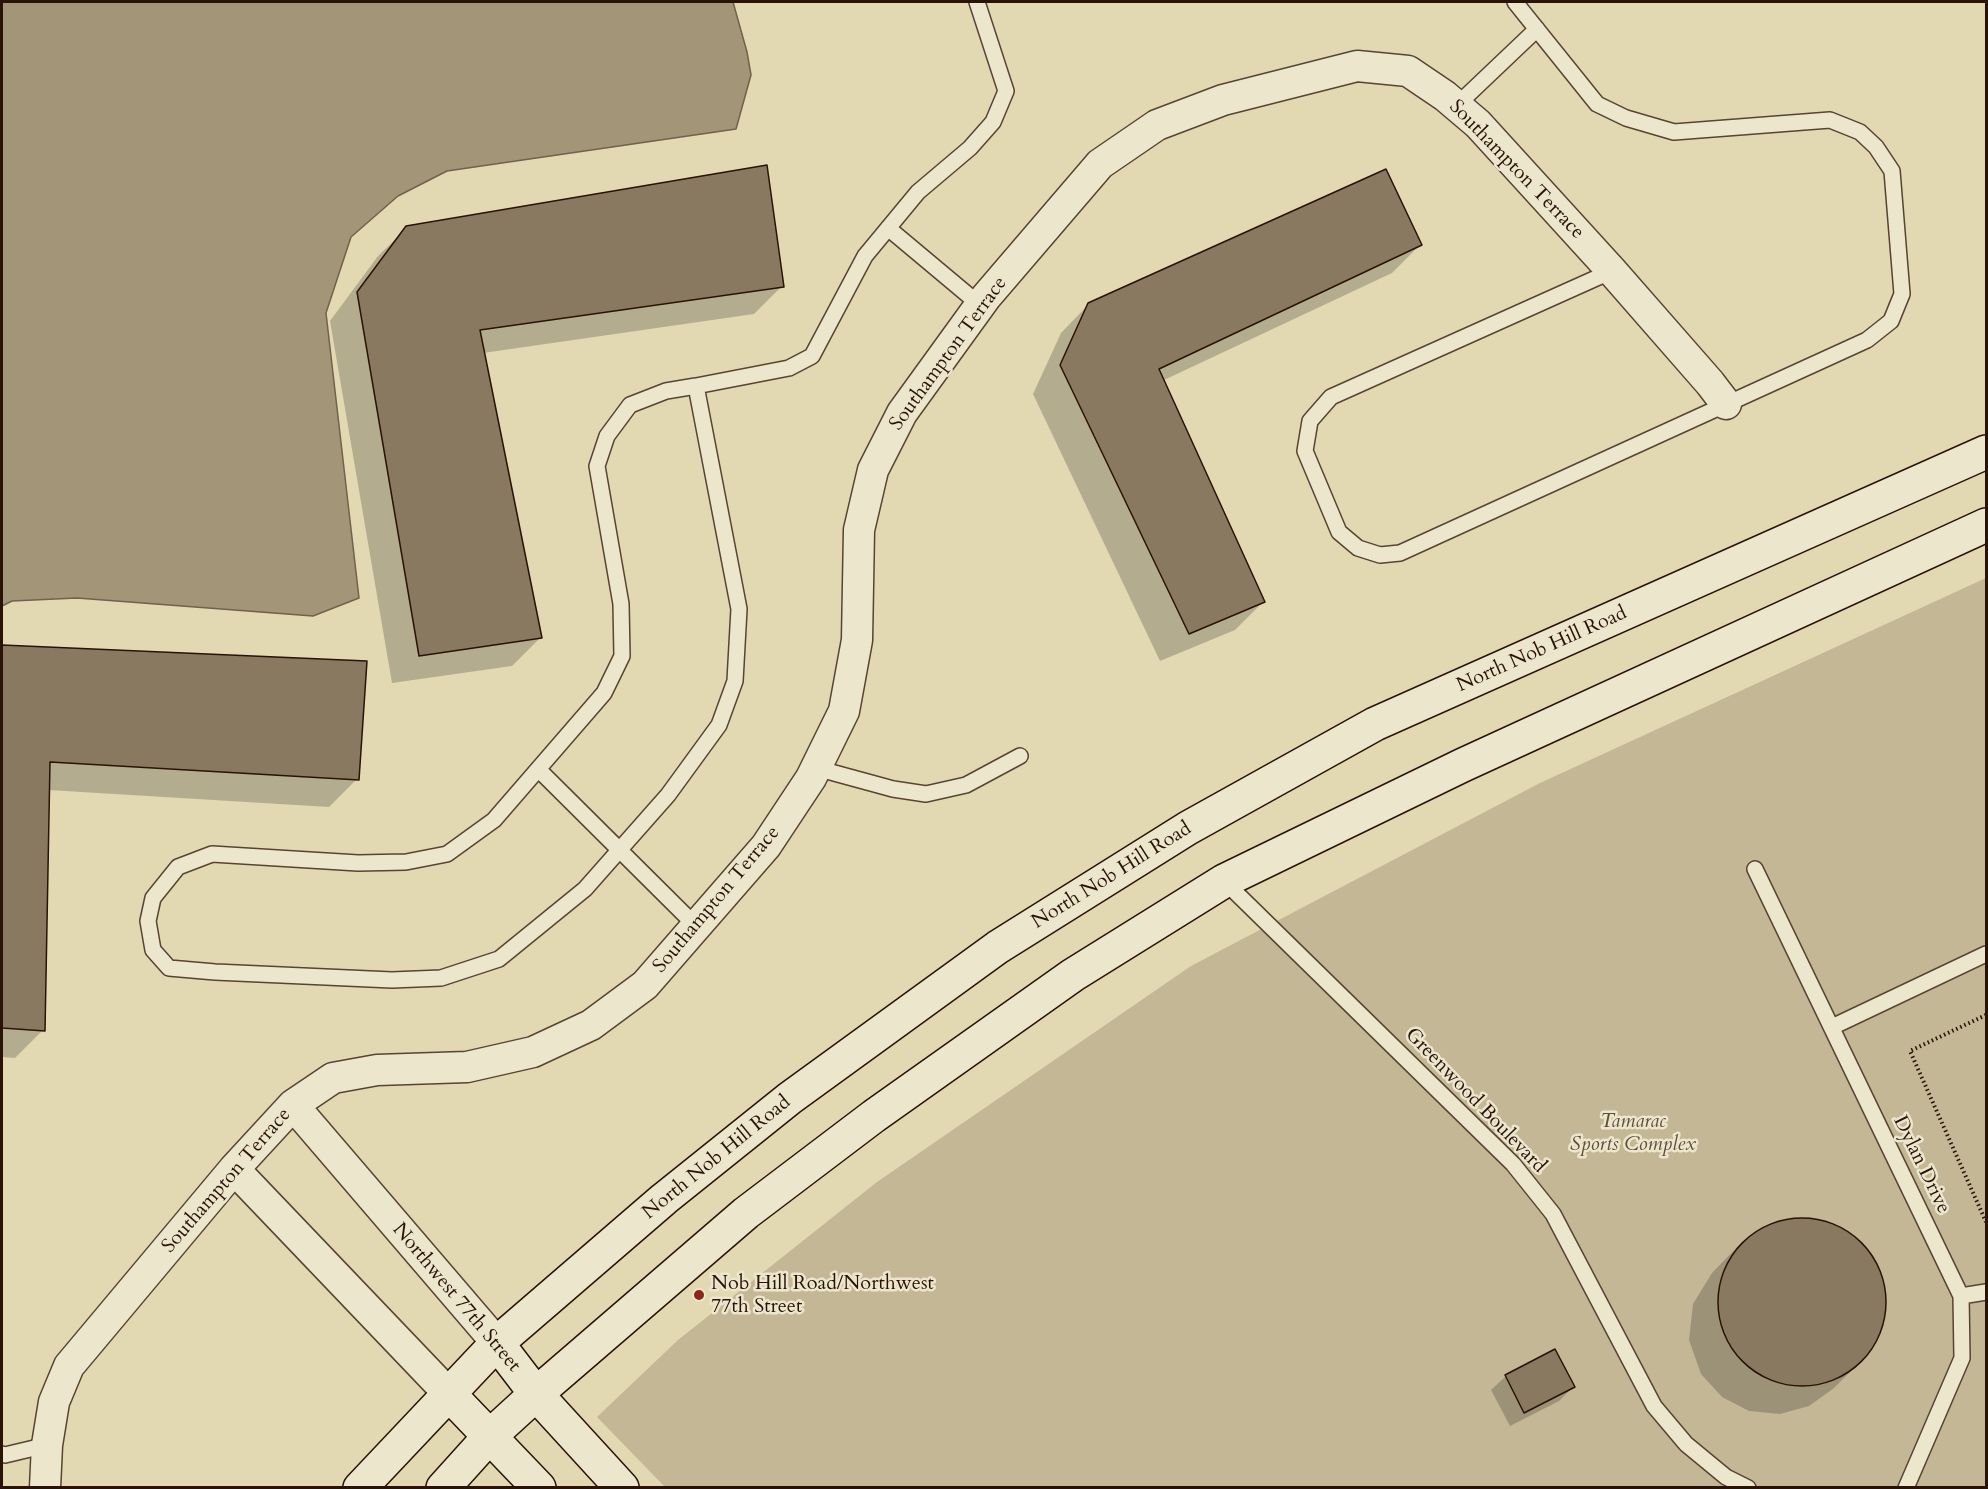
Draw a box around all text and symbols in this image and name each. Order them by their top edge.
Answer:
street label: Southampton Terrace [1443,95,1589,245]
street label: Southampton Terrace [885,272,1013,436]
street label: North Nob Hill Road [1453,602,1631,698]
street label: North Nob Hill Road [1028,817,1196,935]
street label: Southampton Terrace [649,822,785,978]
street label: Greenwood Boulevard [1399,1023,1551,1179]
street label: North Nob Hill Road [638,1091,796,1225]
street label: Southampton Terrace [157,1104,297,1258]
park label: Tamarac Sports Complex [1570,1110,1696,1157]
street label: Dylan Drive [1887,1112,1955,1218]
street label: Northwest 77th Street [387,1219,525,1377]
place label: Nob Hill Road/Northwest 77th Street [711,1272,934,1319]
marker: Nob Hill Road/Northwest 77th Street [692,1288,706,1302]

